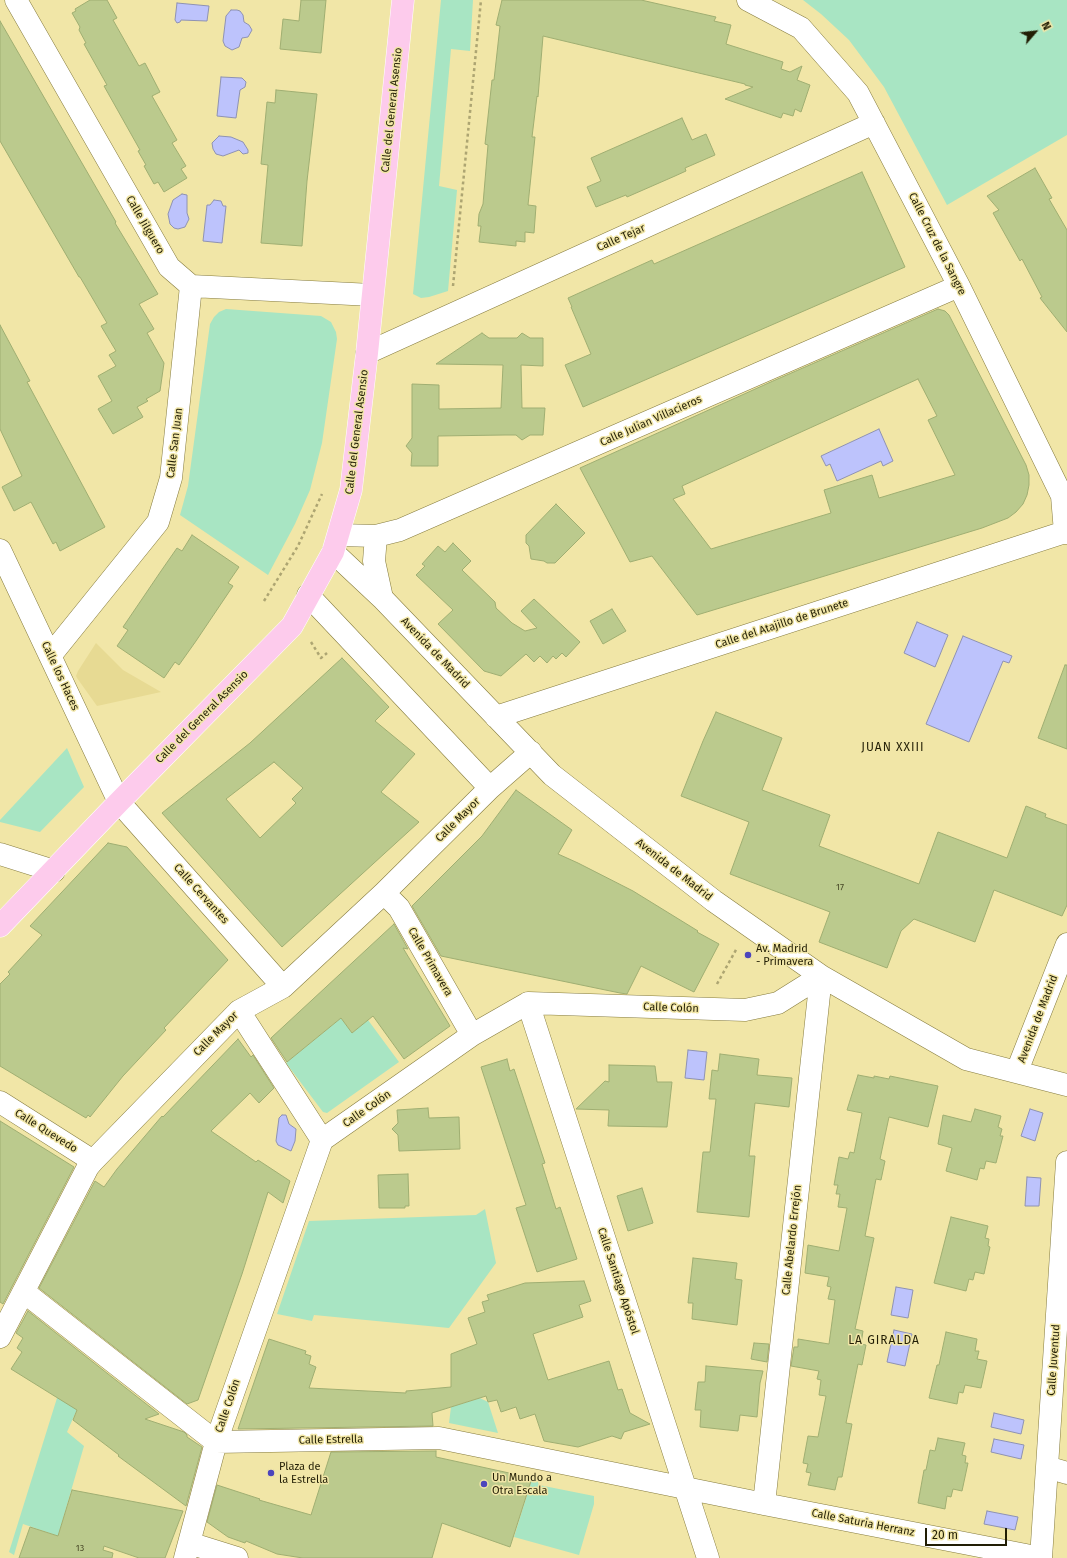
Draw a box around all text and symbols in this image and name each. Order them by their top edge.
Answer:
north arrow [1015,12,1055,52]
text: N [1039,20,1053,32]
street label: Calle del General Asensio [379,47,405,173]
street label: Calle Cruz de la Sangre [905,191,969,297]
street label: Calle Jilguero [123,193,167,257]
street label: Calle Tejar [595,221,647,255]
street label: Calle del General Asensio [343,369,371,495]
street label: Calle Julian Villacieros [598,393,704,449]
street label: Calle San Juan [164,407,186,479]
street label: Calle del Atajillo de Brunete [714,596,850,652]
street label: Avenida de Madrid [398,615,472,691]
street label: Calle los Haces [38,639,82,713]
street label: Calle del General Asensio [153,668,251,766]
district label: JUAN XXIII [861,741,925,755]
street label: Calle Mayor [433,795,483,845]
street label: Avenida de Madrid [633,836,715,904]
street label: Calle Cervantes [171,861,231,927]
house number: 17 [836,882,844,892]
street label: Calle Primavera [405,925,455,999]
place label: Av. Madrid - Primavera [756,942,813,968]
marker: Av. Madrid - Primavera [743,950,753,960]
street label: Avenida de Madrid [1015,973,1061,1065]
street label: Calle Colón [643,1000,699,1016]
street label: Calle Mayor [191,1009,241,1059]
street label: Calle Colón [340,1088,394,1130]
street label: Calle Quevedo [12,1106,80,1156]
street label: Calle Abelardo Errejón [780,1184,804,1296]
street label: Calle Santiago Apóstol [595,1226,641,1336]
street label: Calle Juventud [1045,1324,1063,1396]
district label: LA GIRALDA [848,1334,920,1348]
street label: Calle Colón [213,1378,243,1434]
street label: Calle Estrella [299,1433,363,1447]
place label: Plaza de la Estrella [279,1460,328,1486]
marker: Plaza de la Estrella [266,1468,276,1478]
place label: Un Mundo a Otra Escala [492,1471,552,1497]
marker: Un Mundo a Otra Escala [479,1479,489,1489]
street label: Calle Saturia Herranz [810,1507,916,1539]
scale bar [927,1520,1009,1546]
text: 20 m [932,1528,958,1542]
house number: 13 [76,1543,84,1553]

